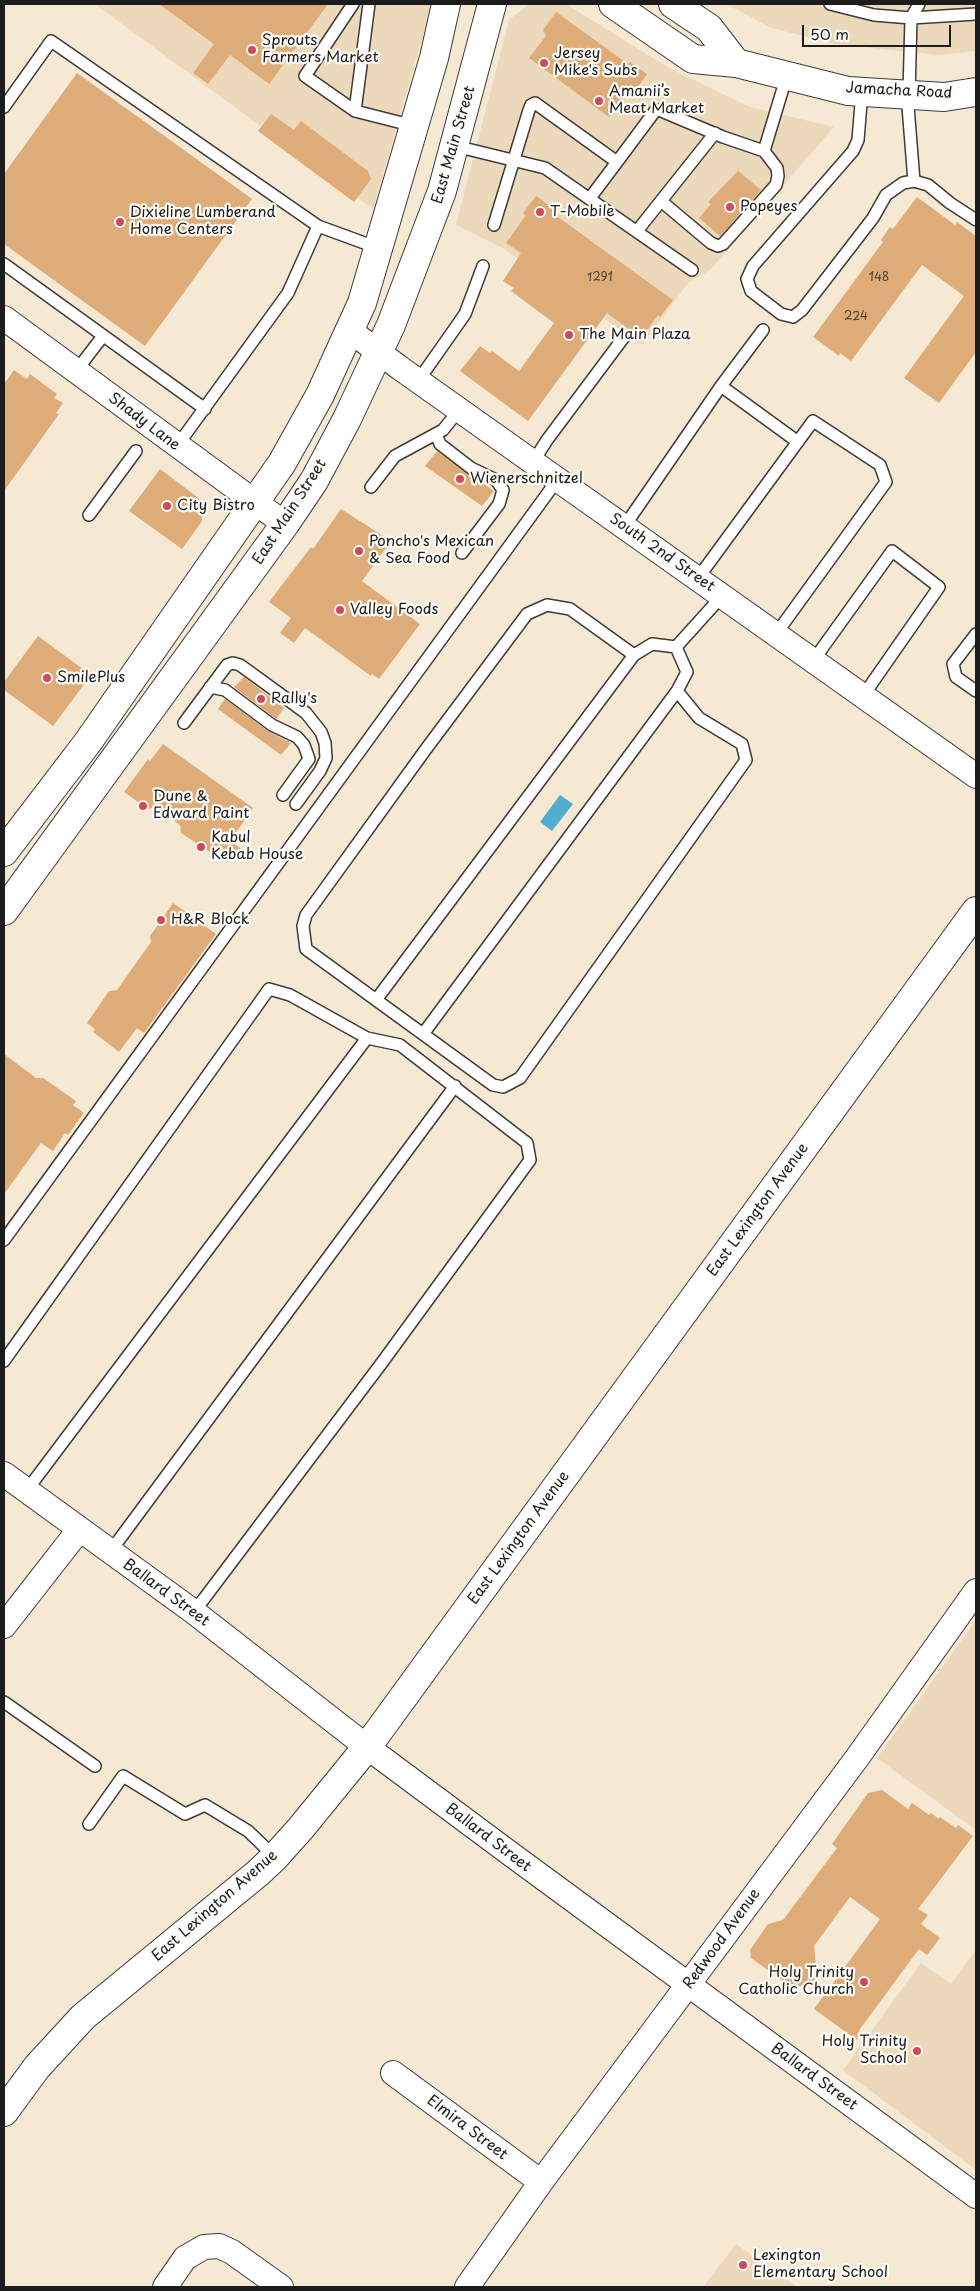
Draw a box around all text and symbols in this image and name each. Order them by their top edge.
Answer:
scale bar [805,15,954,47]
text: 50 m [810,22,849,45]
place label: Sprouts Farmers Market [262,32,379,67]
marker: Sprouts Farmers Market [246,44,258,56]
place label: Jersey Mike's Subs [554,45,637,80]
marker: Jersey Mike's Subs [538,57,550,69]
street label: Jamacha Road [845,79,953,103]
place label: Amanii’s Meat Market [609,83,704,118]
street label: East Main Street [429,84,479,206]
marker: Amanii’s Meat Market [593,95,605,107]
place label: Popeyes [740,198,797,216]
marker: Popeyes [724,201,736,213]
place label: T-Mobile [550,203,615,221]
place label: Dixieline Lumberand Home Centers [130,204,276,239]
marker: T-Mobile [534,206,546,218]
marker: Dixieline Lumberand Home Centers [114,216,126,228]
house number: 1291 [587,271,613,285]
house number: 148 [869,271,889,285]
house number: 224 [844,310,868,324]
place label: The Main Plaza [579,326,690,344]
marker: The Main Plaza [563,329,575,341]
street label: Shady Lane [105,389,183,455]
street label: East Main Street [249,456,331,568]
place label: Wienerschnitzel [470,470,583,488]
marker: Wienerschnitzel [454,473,466,485]
place label: City Bistro [177,497,255,515]
marker: City Bistro [161,500,173,512]
street label: South 2nd Street [606,510,718,596]
place label: Poncho's Mexican & Sea Food [369,533,494,568]
marker: Poncho's Mexican & Sea Food [353,545,365,557]
place label: Valley Foods [350,601,438,619]
marker: Valley Foods [334,604,346,616]
place label: SmilePlus [57,669,125,687]
marker: SmilePlus [41,672,53,684]
place label: Rally's [271,690,317,708]
marker: Rally's [255,693,267,705]
place label: Dune & Edward Paint [153,788,249,823]
marker: Dune & Edward Paint [137,800,149,812]
place label: Kabul Kebab House [211,829,303,864]
marker: Kabul Kebab House [195,841,207,853]
place label: H&R Block [171,911,249,929]
marker: H&R Block [155,914,167,926]
street label: East Lexington Avenue [704,1140,812,1280]
street label: East Lexington Avenue [465,1468,573,1608]
street label: Ballard Street [119,1556,213,1630]
street label: Ballard Street [442,1800,534,1876]
street label: East Lexington Avenue [149,1847,281,1965]
street label: Redwood Avenue [680,1885,764,1993]
place label: Holy Trinity Catholic Church [738,1964,854,1999]
marker: Holy Trinity Catholic Church [858,1976,870,1988]
place label: Holy Trinity School [822,2033,907,2068]
street label: Ballard Street [767,2040,861,2114]
marker: Holy Trinity School [911,2045,923,2057]
street label: Elmira Street [423,2092,511,2164]
place label: Lexington Elementary School [753,2247,888,2282]
marker: Lexington Elementary School [737,2259,749,2271]

